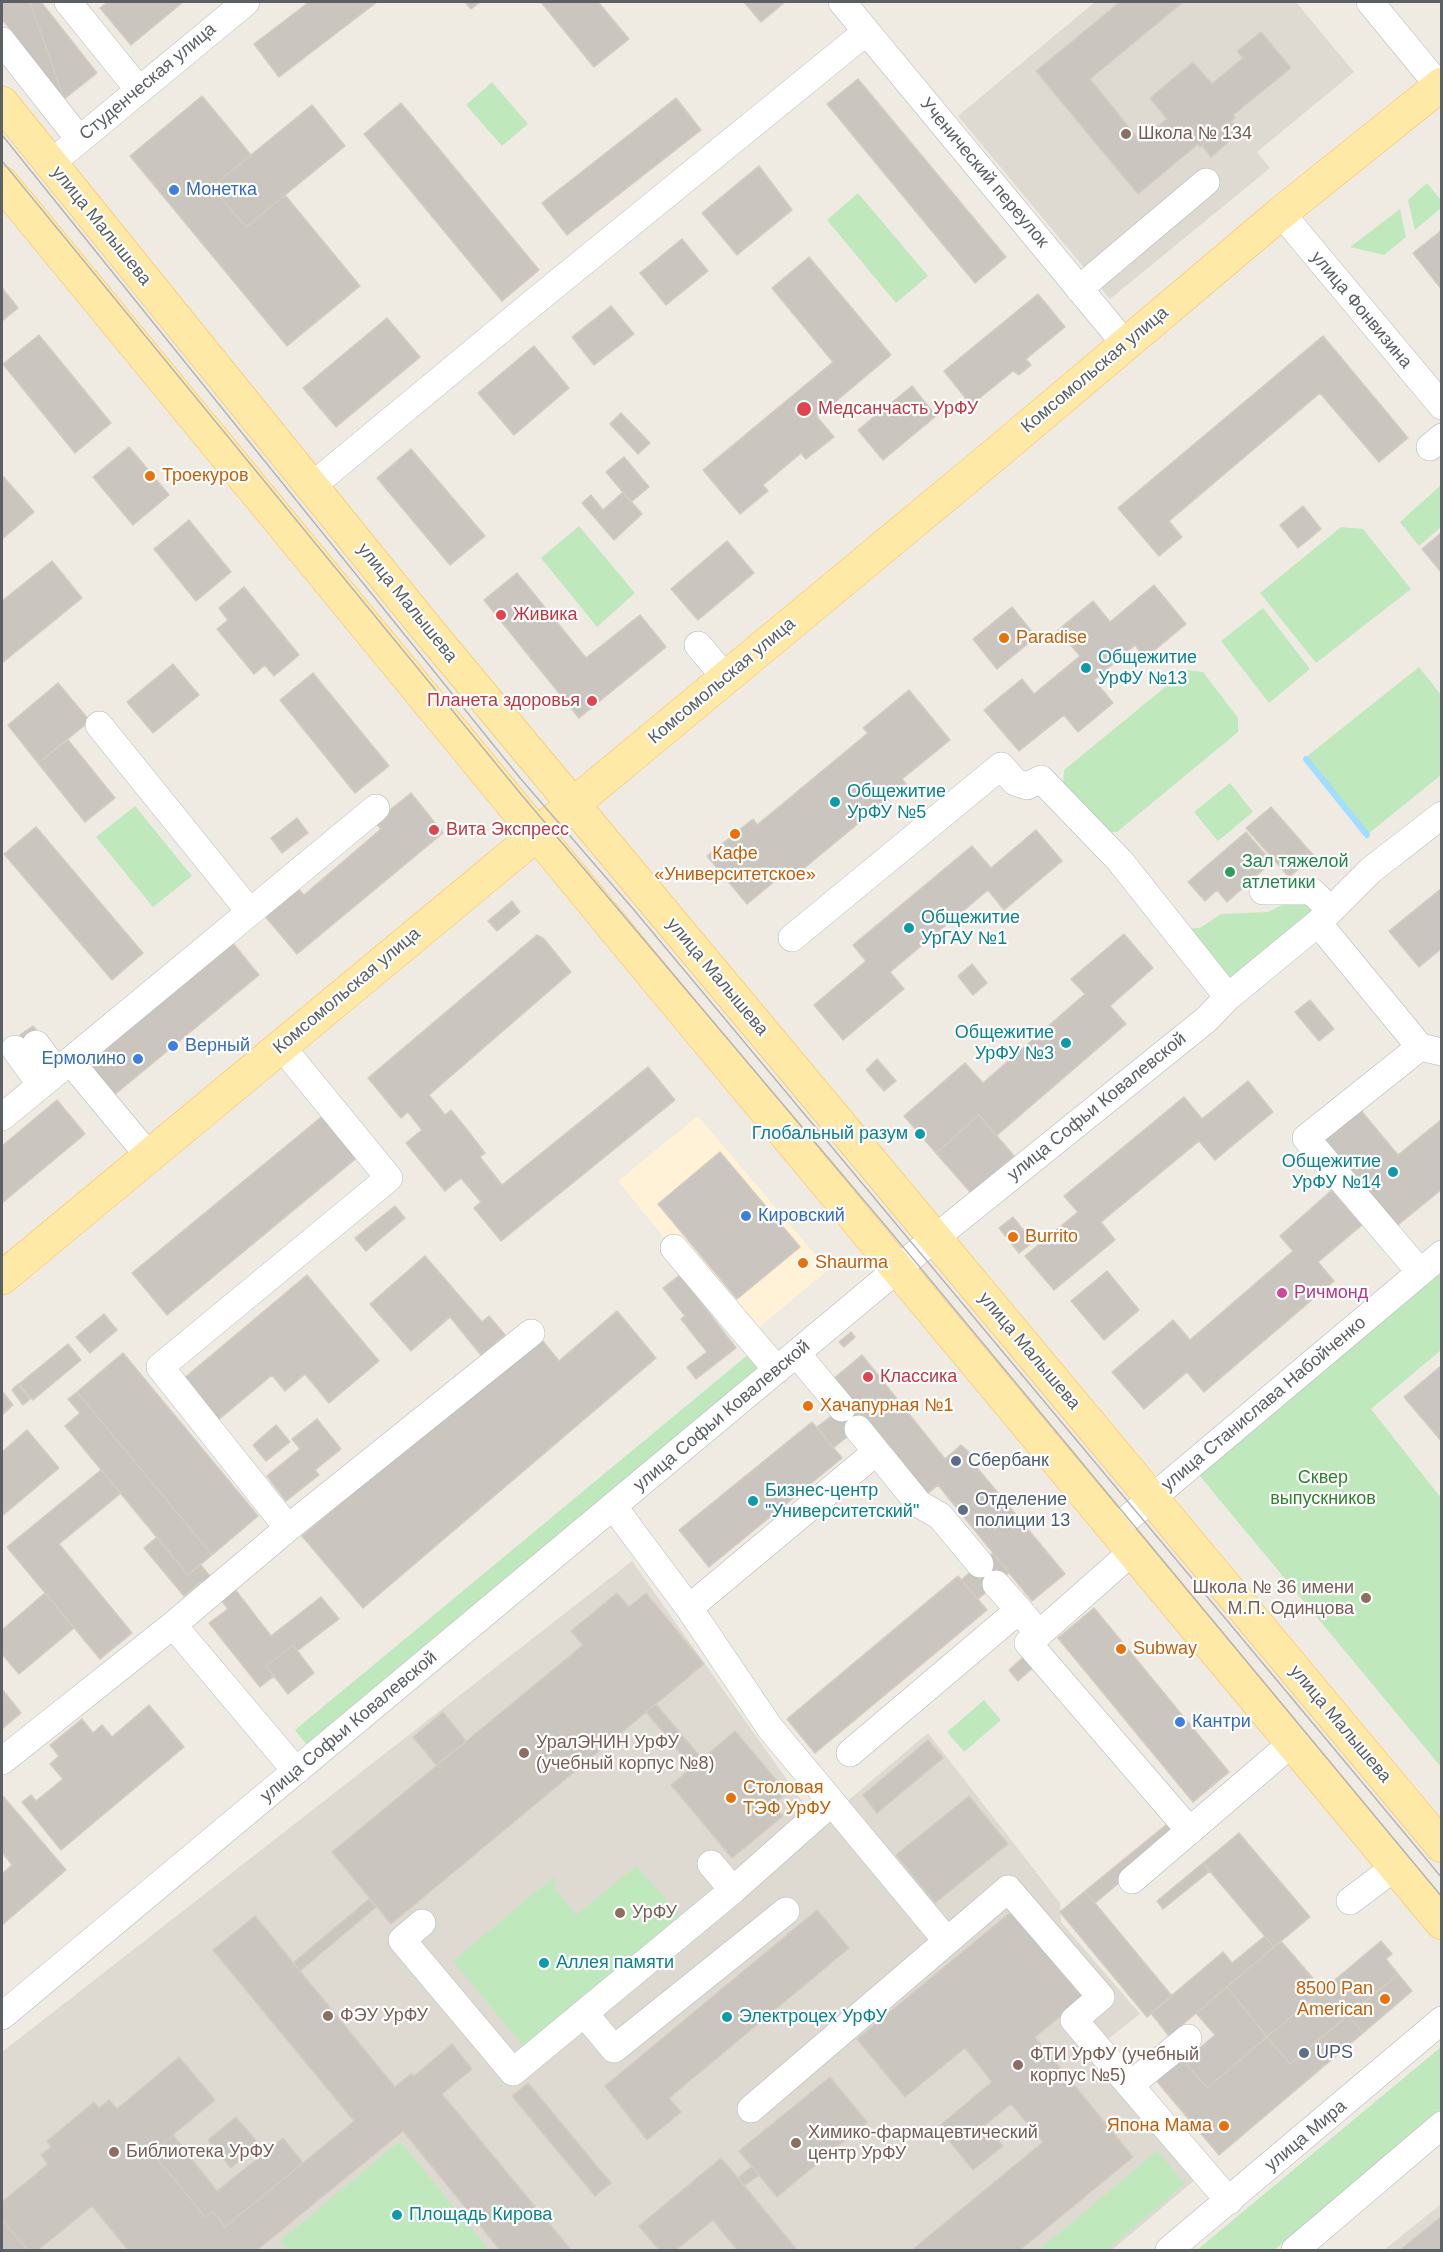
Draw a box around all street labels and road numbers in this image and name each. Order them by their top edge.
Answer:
street label: Студенческая улица [75,19,221,145]
street label: Ученический переулок [915,94,1053,252]
street label: улица Малышева [46,162,156,290]
street label: улица Фонвизина [1306,247,1416,373]
street label: Комсомольская улица [1017,302,1173,438]
street label: улица Малышева [352,539,462,667]
street label: Комсомольская улица [644,613,800,749]
street label: улица Малышева [661,914,773,1040]
street label: Комсомольская улица [269,923,425,1059]
street label: улица Софьи Ковалевской [1003,1028,1191,1186]
street label: улица Малышева [973,1288,1085,1414]
street label: улица Станислава Набойченко [1157,1312,1371,1496]
street label: улица Софьи Ковалевской [629,1336,815,1496]
street label: улица Софьи Ковалевской [256,1647,442,1807]
street label: улица Малышева [1284,1661,1396,1787]
street label: улица Мира [1261,2096,1351,2176]

